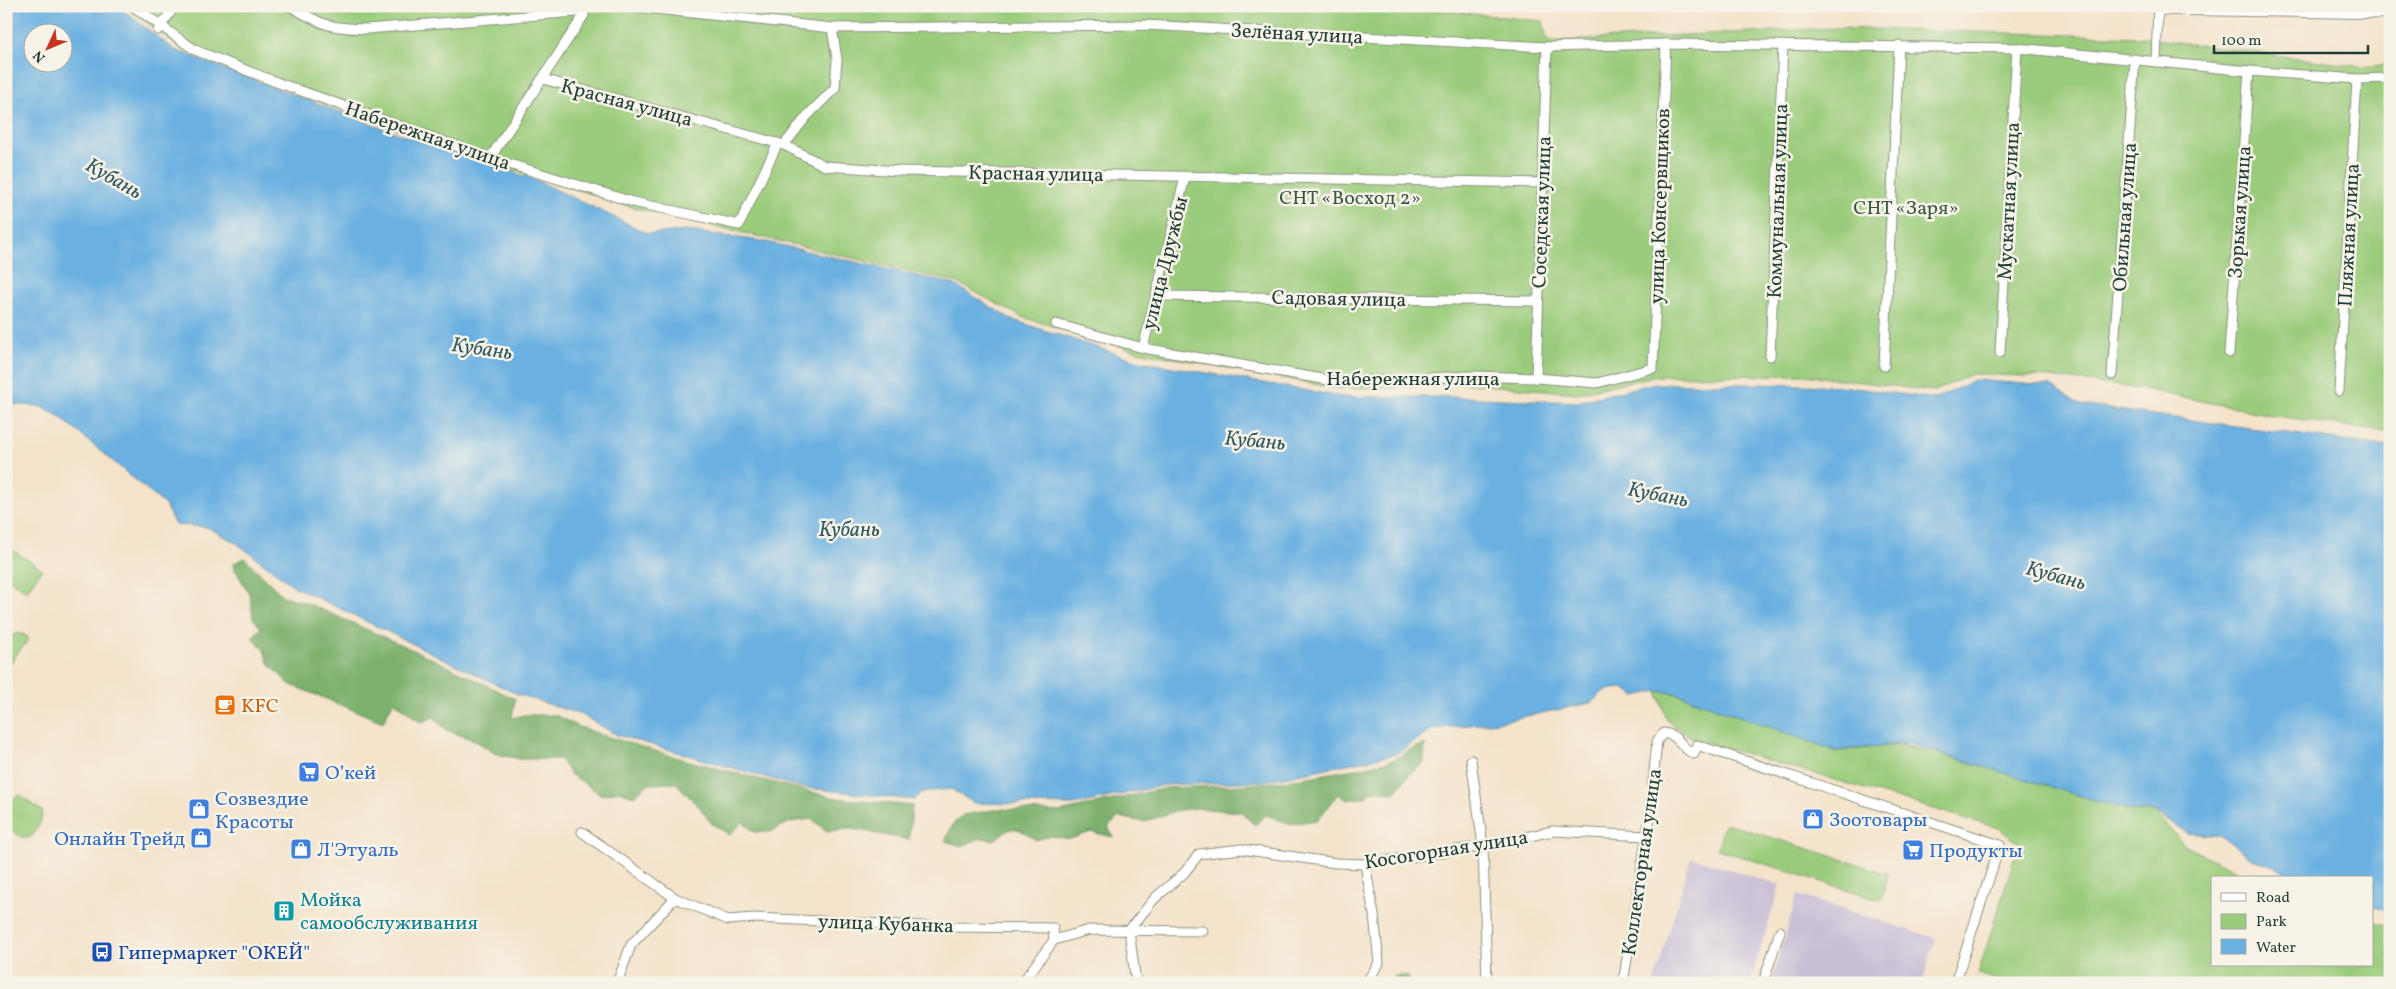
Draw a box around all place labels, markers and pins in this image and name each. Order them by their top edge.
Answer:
cafe icon: KFC [213,693,237,717]
place label: KFC [241,693,279,721]
supermarket icon: О’кей [297,760,321,784]
place label: О’кей [325,760,376,788]
place label: Созвездие Красоты [215,786,309,837]
shop icon: Созвездие Красоты [187,797,211,821]
shop icon: Зоотовары [1801,807,1825,831]
place label: Зоотовары [1829,807,1927,835]
place label: Онлайн Трейд [54,826,185,854]
shop icon: Онлайн Трейд [189,826,213,850]
shop icon: Л'Этуаль [289,837,313,861]
place label: Л'Этуаль [317,837,399,865]
supermarket icon: Продукты [1901,838,1925,862]
place label: Продукты [1929,838,2023,866]
place label: Мойка самообслуживания [300,887,478,938]
building icon: Мойка самообслуживания [272,899,296,923]
bus stop icon: Гипермаркет "ОКЕЙ" [90,940,114,964]
place label: Гипермаркет "ОКЕЙ" [118,940,310,968]

